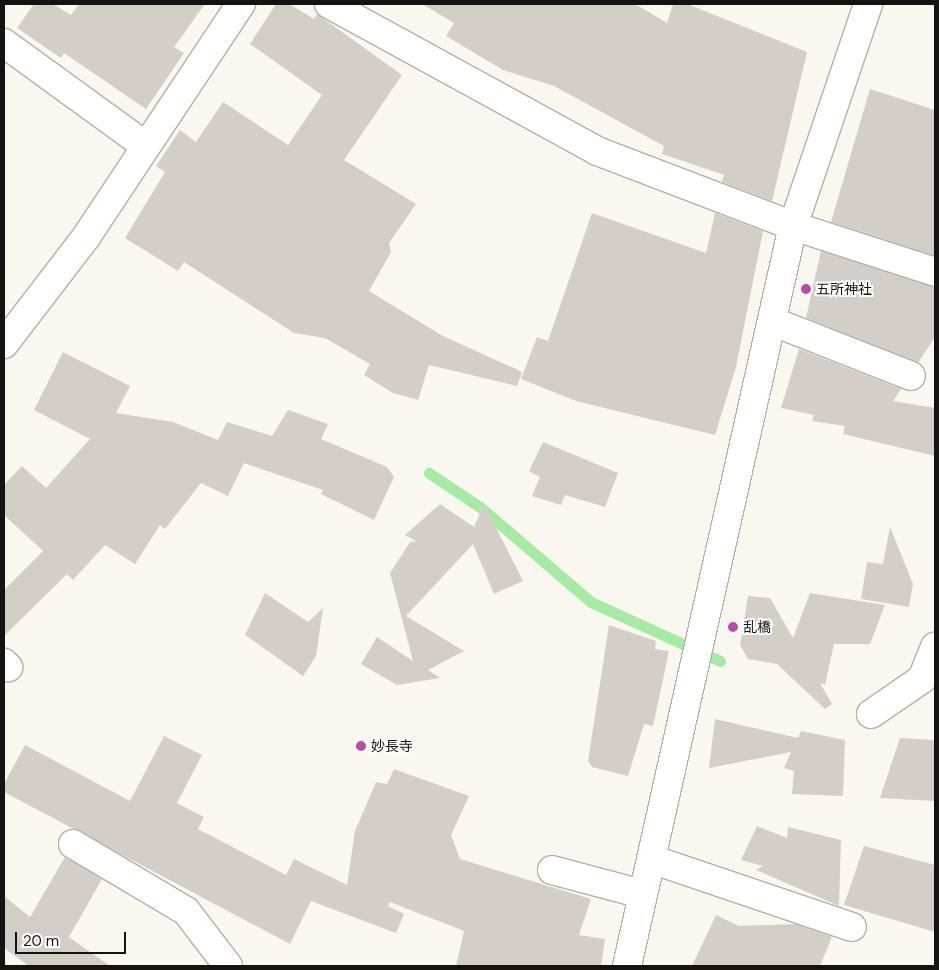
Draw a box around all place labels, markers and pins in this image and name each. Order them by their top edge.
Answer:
place label: 五所神社 [816,281,872,297]
marker: 五所神社 [800,283,812,295]
place label: 乱橋 [743,619,771,635]
marker: 乱橋 [727,621,739,633]
place label: 妙長寺 [371,738,413,754]
marker: 妙長寺 [355,740,367,752]

